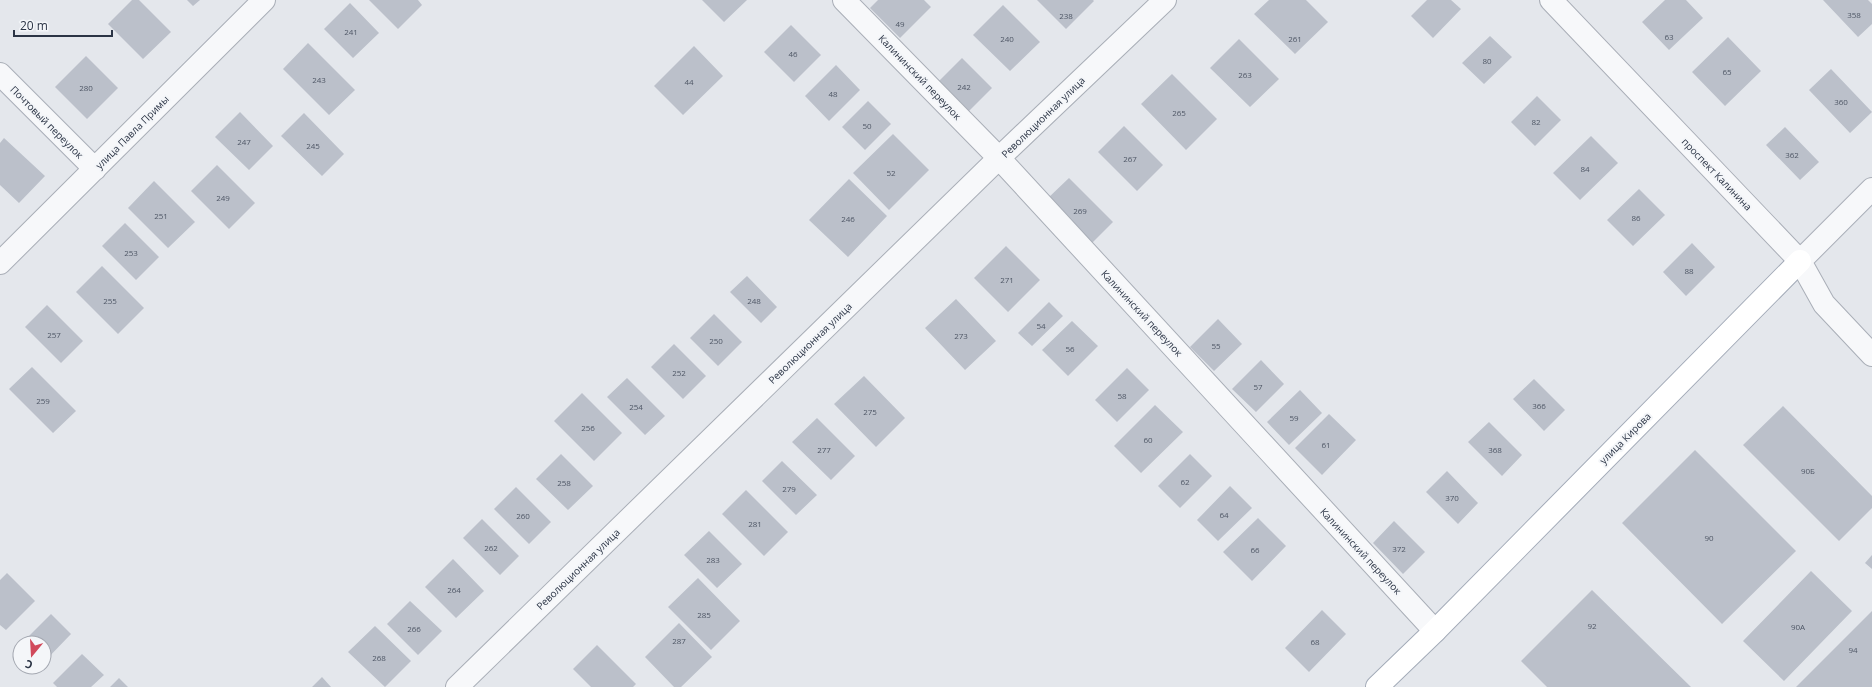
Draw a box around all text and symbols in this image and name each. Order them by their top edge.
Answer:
house number: 358 [1847,9,1861,20]
house number: 238 [1059,10,1073,21]
scale bar [14,12,112,38]
text: 20 m [20,17,48,34]
house number: 49 [895,18,905,29]
house number: 241 [344,26,358,37]
street label: Калининский переулок [876,31,965,123]
house number: 63 [1664,31,1674,42]
house number: 240 [1000,33,1014,44]
house number: 261 [1288,33,1302,44]
house number: 46 [788,48,798,59]
house number: 80 [1482,55,1492,66]
house number: 65 [1722,66,1732,77]
house number: 263 [1238,69,1252,80]
street label: Революционная улица [998,73,1088,161]
house number: 243 [312,74,326,85]
house number: 44 [684,76,694,87]
house number: 242 [957,81,971,92]
street label: Почтовый переулок [7,82,87,162]
house number: 280 [79,82,93,93]
house number: 48 [828,88,838,99]
street label: улица Павла Примы [92,92,172,172]
house number: 360 [1834,96,1848,107]
house number: 265 [1172,107,1186,118]
house number: 82 [1531,116,1541,127]
house number: 50 [862,120,872,131]
street label: проспект Калинина [1679,135,1755,213]
house number: 247 [237,136,251,147]
house number: 245 [306,140,320,151]
house number: 362 [1785,149,1799,160]
house number: 267 [1123,153,1137,164]
house number: 84 [1580,163,1590,174]
house number: 52 [886,167,896,178]
house number: 249 [216,192,230,203]
house number: 269 [1073,205,1087,216]
house number: 251 [154,210,168,221]
house number: 86 [1631,212,1641,223]
house number: 246 [841,213,855,224]
house number: 253 [124,247,138,258]
house number: 88 [1684,265,1694,276]
street label: Калининский переулок [1098,267,1186,360]
house number: 271 [1000,274,1014,285]
house number: 255 [103,295,117,306]
house number: 248 [747,295,761,306]
street label: Революционная улица [765,299,855,387]
house number: 54 [1036,320,1046,331]
house number: 257 [47,329,61,340]
house number: 273 [954,330,968,341]
house number: 250 [709,335,723,346]
house number: 55 [1211,340,1221,351]
house number: 56 [1065,343,1075,354]
house number: 252 [672,367,686,378]
house number: 57 [1253,381,1263,392]
house number: 58 [1117,390,1127,401]
house number: 259 [36,395,50,406]
house number: 366 [1532,400,1546,411]
house number: 254 [629,401,643,412]
house number: 275 [863,406,877,417]
street label: улица Кирова [1596,409,1654,467]
house number: 59 [1289,412,1299,423]
house number: 256 [581,422,595,433]
house number: 60 [1143,434,1153,445]
house number: 61 [1321,439,1331,450]
house number: 277 [817,444,831,455]
house number: 368 [1488,444,1502,455]
house number: 90Б [1801,465,1815,476]
house number: 62 [1180,476,1190,487]
house number: 258 [557,477,571,488]
house number: 279 [782,483,796,494]
house number: 370 [1445,492,1459,503]
street label: Калининский переулок [1317,505,1405,598]
house number: 64 [1219,509,1229,520]
house number: 260 [516,510,530,521]
house number: 281 [748,518,762,529]
street label: Революционная улица [533,525,623,613]
house number: 90 [1704,532,1714,543]
house number: 262 [484,542,498,553]
house number: 372 [1392,543,1406,554]
house number: 66 [1250,544,1260,555]
house number: 283 [706,554,720,565]
house number: 264 [447,584,461,595]
house number: 285 [697,609,711,620]
house number: 92 [1587,620,1597,631]
house number: 90А [1791,621,1806,632]
house number: 266 [407,623,421,634]
north arrow [12,635,52,675]
house number: 287 [672,635,686,646]
house number: 68 [1310,636,1320,647]
house number: 94 [1848,644,1858,655]
house number: 268 [372,652,386,663]
text: С [23,657,34,673]

